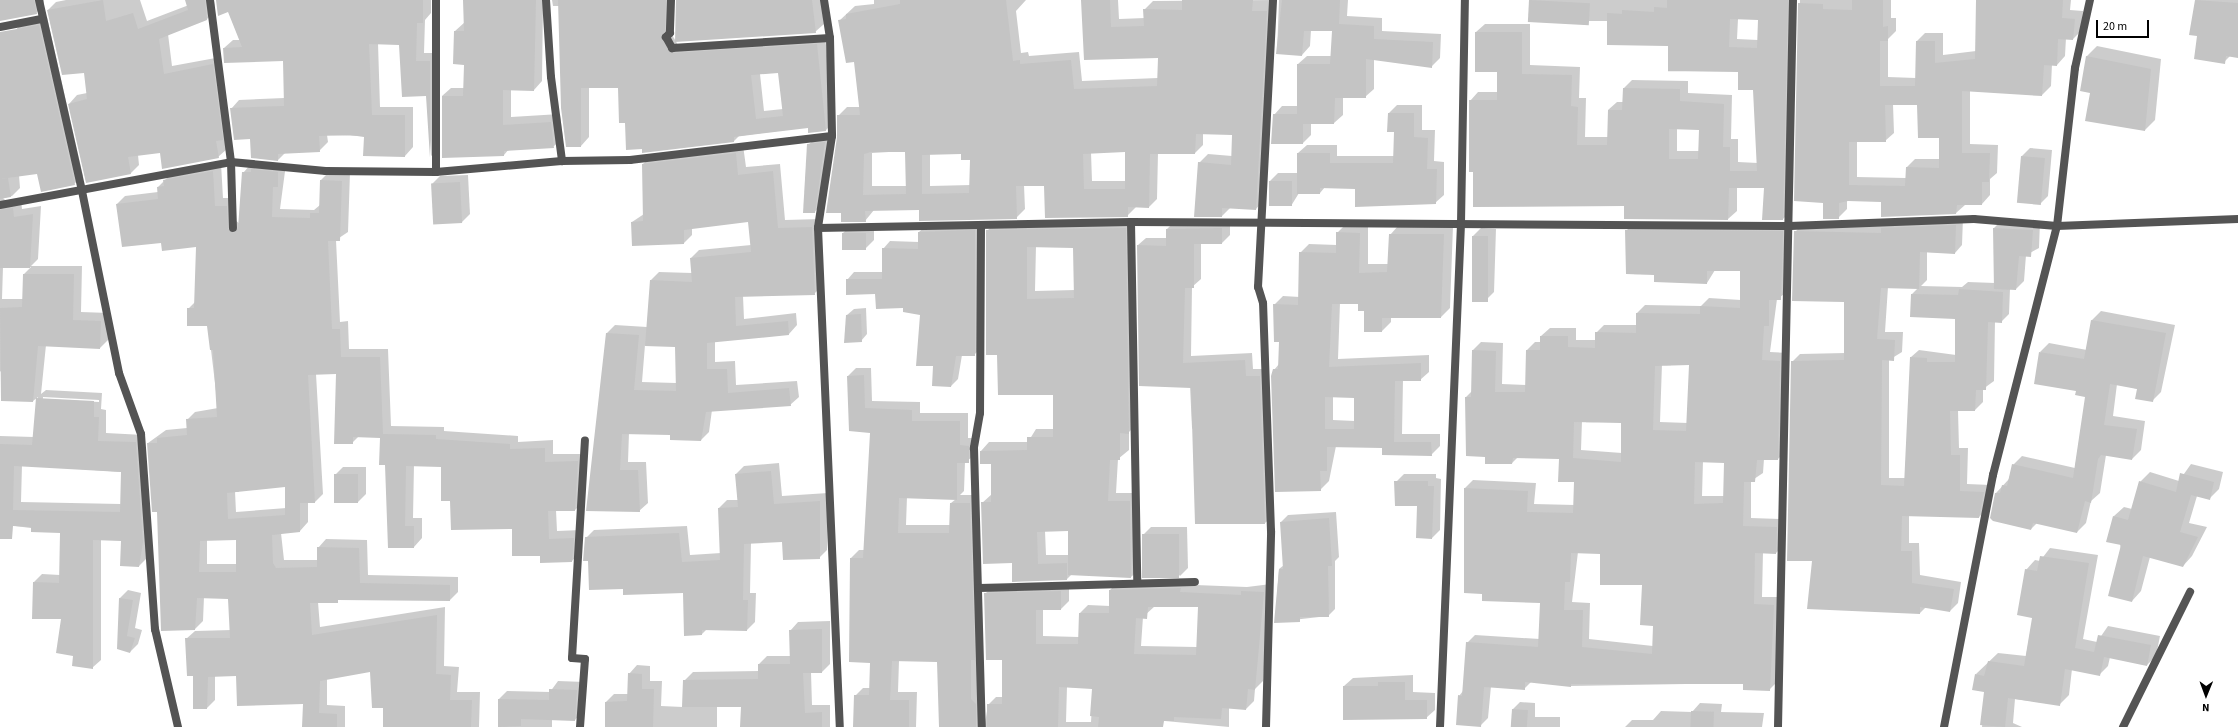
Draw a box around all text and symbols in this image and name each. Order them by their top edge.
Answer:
scale bar [2098,12,2151,38]
text: 20 m [2103,18,2127,35]
north arrow [2186,675,2226,715]
text: N [2202,700,2210,715]

